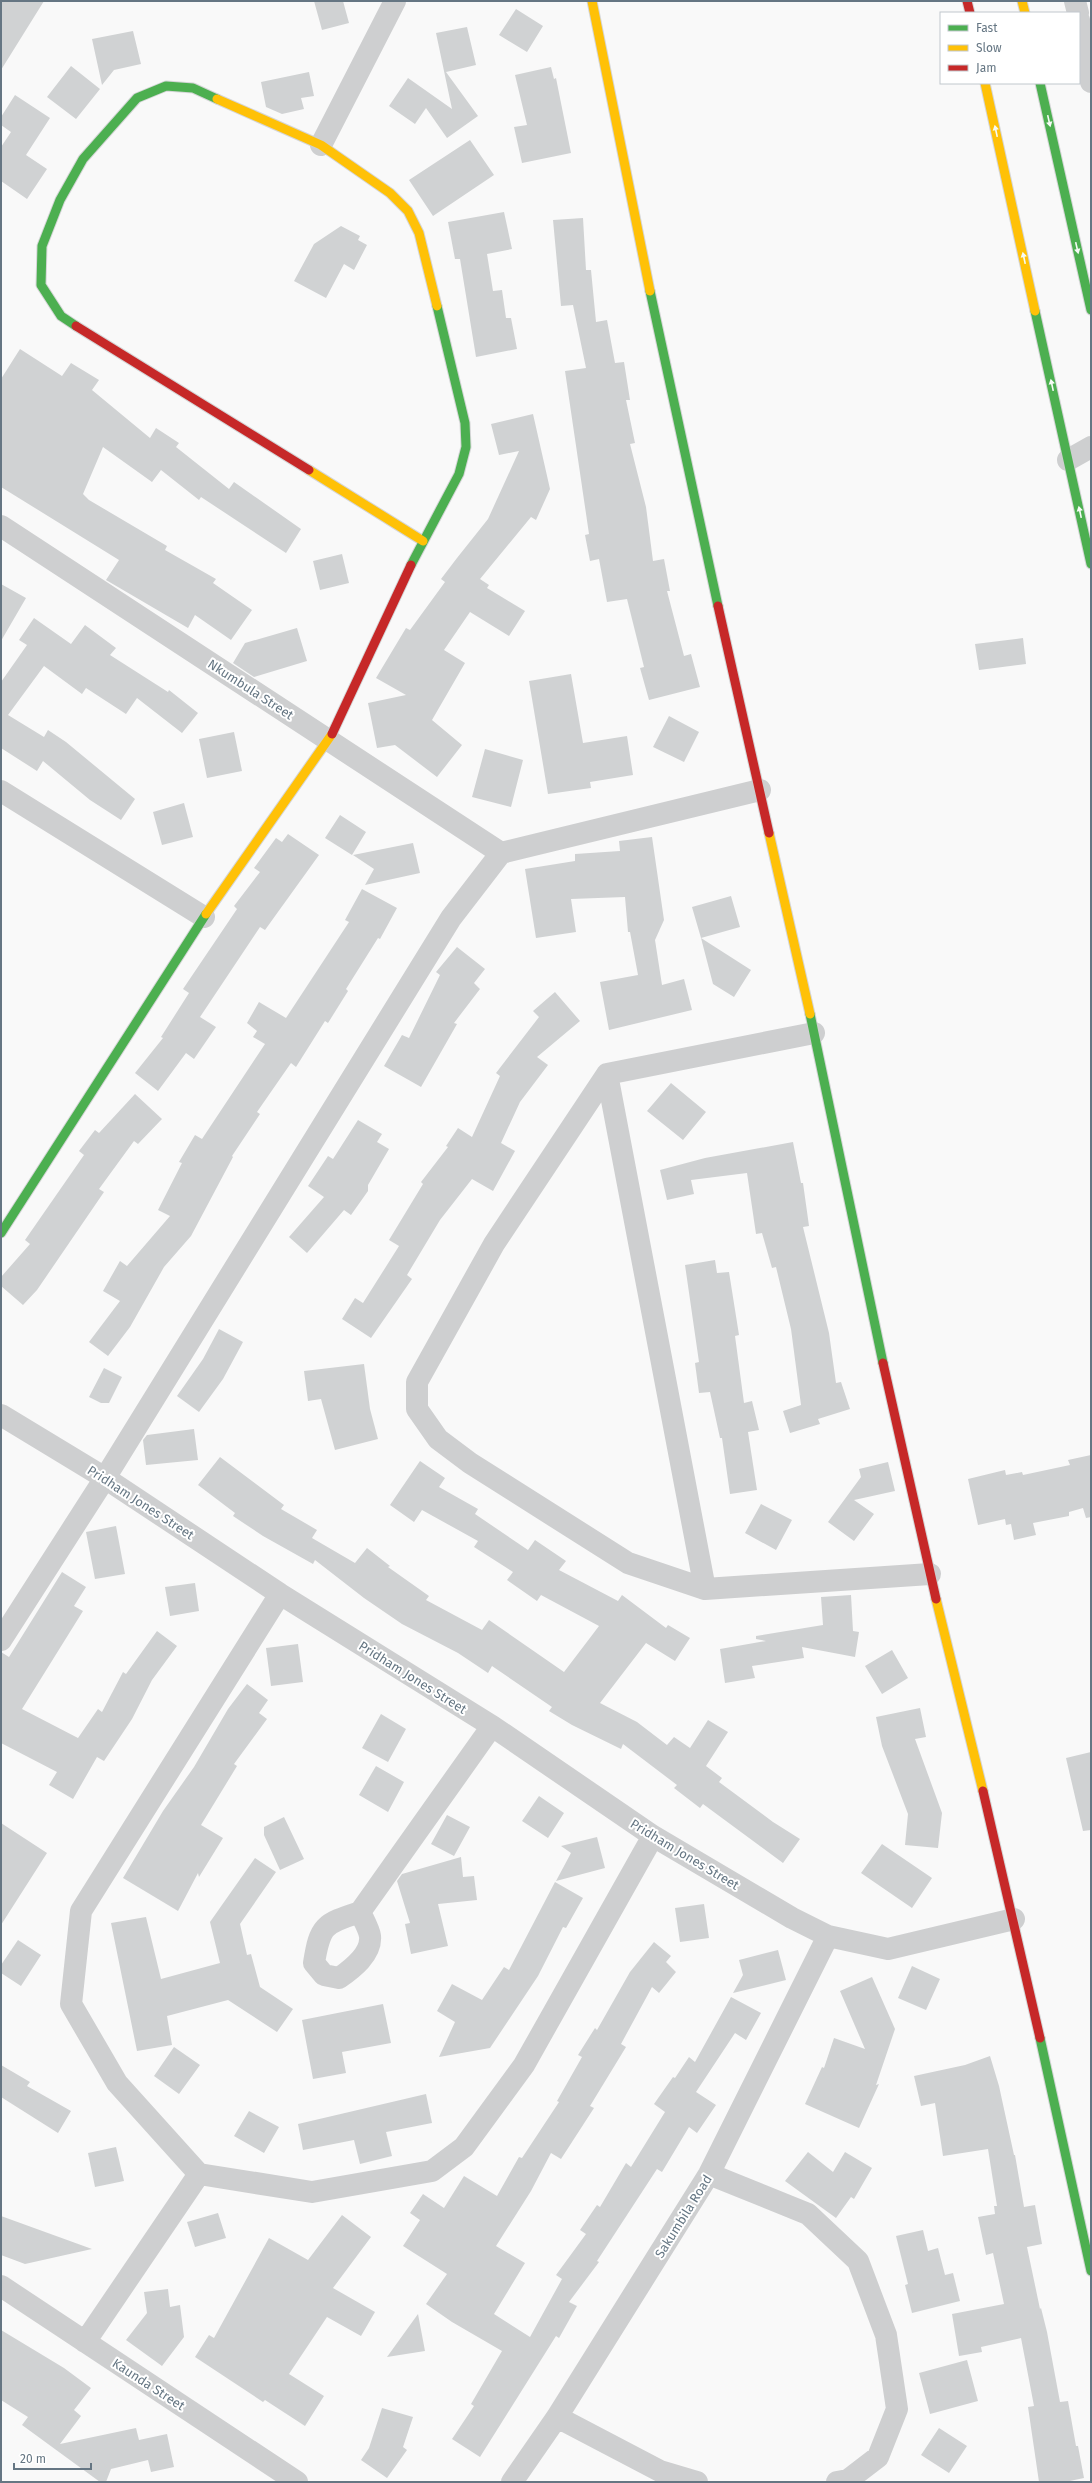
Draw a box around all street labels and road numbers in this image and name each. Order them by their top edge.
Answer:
street label: Nkumbula Street [205,656,297,723]
street label: Pridham Jones Street [85,1462,197,1543]
street label: Pridham Jones Street [356,1638,470,1717]
street label: Pridham Jones Street [628,1816,742,1893]
street label: Sakumbila Road [652,2172,715,2261]
street label: Kaunda Street [110,2355,188,2414]

